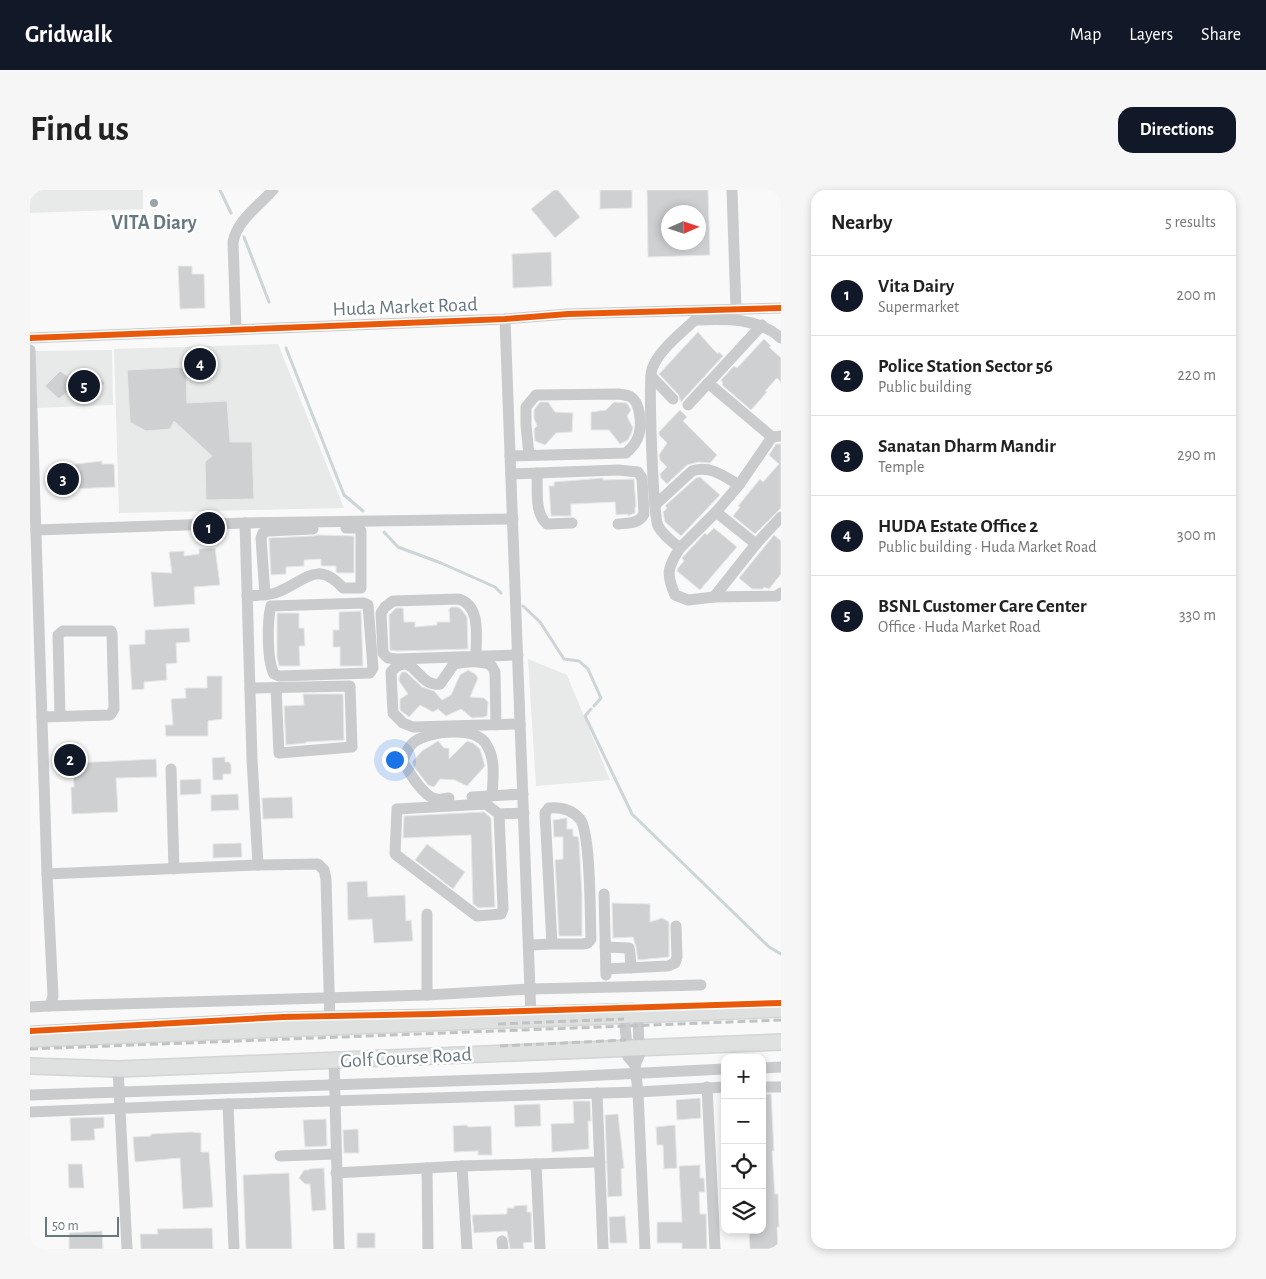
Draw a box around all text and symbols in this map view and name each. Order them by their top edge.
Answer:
text: Gridwalk [25,23,112,47]
text: Map [1070,26,1101,44]
text: Layers [1129,26,1173,44]
text: Share [1201,26,1241,44]
button: Directions [1118,107,1236,153]
text: Find us [30,112,129,147]
marker: VITA Diary [148,197,160,209]
north arrow [661,205,706,250]
text: Nearby [831,212,892,233]
place label: VITA Diary [111,213,197,233]
text: 5 results [1165,214,1216,230]
text: Vita Dairy [878,277,954,296]
text: 1 [844,287,850,303]
text: 200 m [1176,287,1216,303]
street label: Huda Market Road [332,294,478,320]
text: Supermarket [878,299,959,315]
pin: 4 [184,345,216,383]
text: Police Station Sector 56 [878,357,1053,376]
pin: 5 [68,367,100,405]
text: 2 [843,367,851,383]
text: 220 m [1178,367,1216,383]
text: Public building [878,379,972,395]
text: Sanatan Dharm Mandir [878,437,1056,456]
text: 3 [844,447,850,463]
text: 290 m [1177,447,1216,463]
text: Temple [878,459,924,475]
pin: 3 [47,460,79,498]
pin: 1 [193,509,225,547]
text: HUDA Estate Office 2 [878,517,1038,536]
text: 4 [843,527,851,543]
text: 300 m [1177,527,1216,543]
text: Public building · Huda Market Road [878,539,1097,555]
text: BSNL Customer Care Center [878,597,1087,616]
text: 5 [844,607,850,623]
text: 330 m [1179,607,1216,623]
text: Office · Huda Market Road [878,619,1040,635]
pin: 2 [54,741,86,779]
your location [382,747,408,773]
street label: Golf Course Road [340,1045,472,1071]
map controls [721,1054,766,1234]
button: + [721,1054,766,1099]
button: − [721,1099,766,1144]
button: locate [721,1144,766,1189]
button: layers [721,1189,766,1234]
scale bar [45,1214,119,1237]
text: 50 m [52,1219,79,1233]

